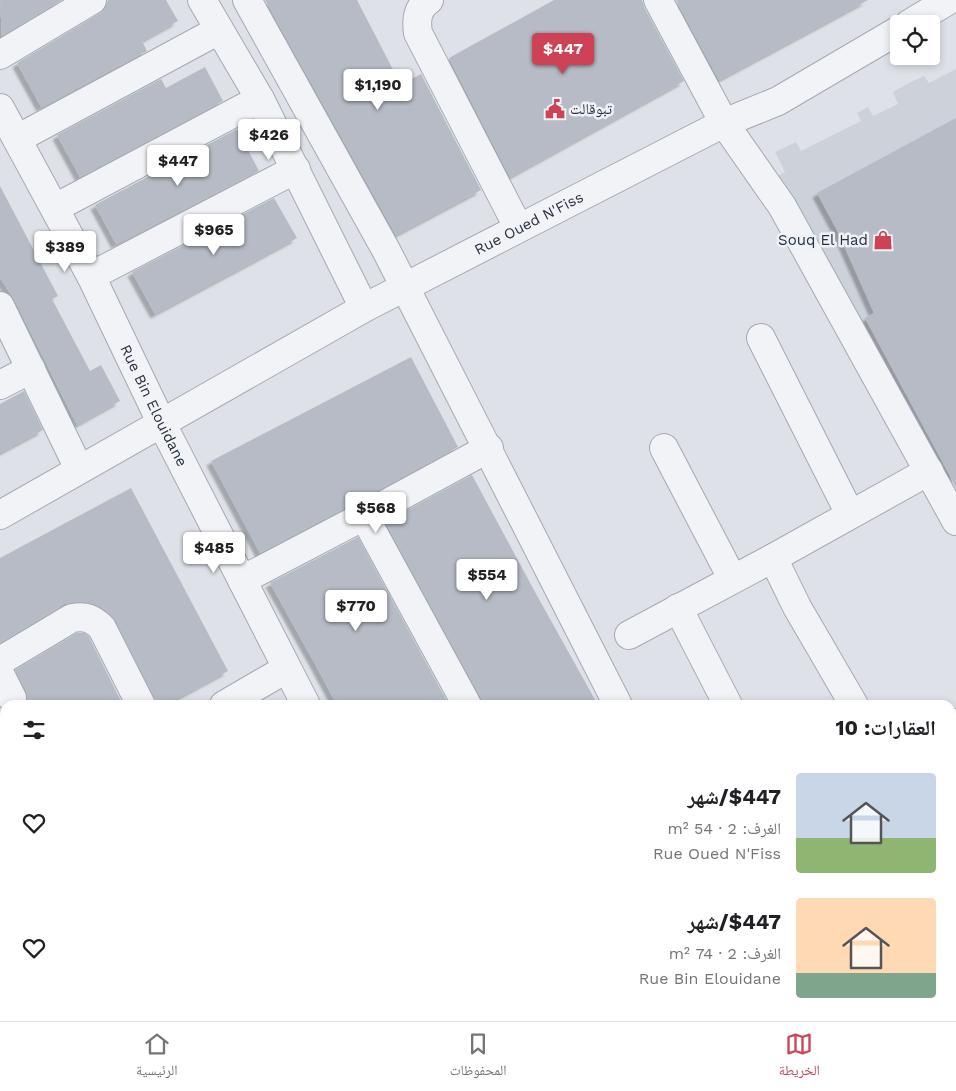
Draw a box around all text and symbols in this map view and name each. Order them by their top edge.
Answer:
map controls [890,15,940,65]
button: locate [890,15,940,65]
pin: $447 [533,32,593,75]
text: $447 [543,39,583,58]
pin: $1,190 [337,68,419,111]
text: $1,190 [354,75,402,94]
public building icon: تبوقالت [544,98,566,120]
place label: تبوقالت [570,100,613,118]
pin: $426 [239,119,299,161]
text: $426 [249,125,289,144]
pin: $447 [148,144,208,187]
text: $447 [158,151,198,170]
street label: Rue Oued N'Fiss [471,188,586,259]
pin: $965 [184,214,244,256]
text: $965 [194,220,234,239]
shop icon: Souq El Had [872,229,894,251]
pin: $389 [35,230,95,273]
place label: Souq El Had [778,231,868,249]
text: $389 [45,237,85,256]
street label: Rue Bin Elouidane [116,342,191,469]
pin: $568 [346,492,406,534]
text: $568 [356,498,396,517]
pin: $485 [184,532,244,574]
text: $485 [194,538,234,557]
pin: $554 [457,558,517,601]
text: $554 [467,565,507,584]
pin: $770 [326,590,386,632]
text: $770 [336,596,376,615]
text: العقارات: 10 [835,715,936,740]
icon: filters [20,716,48,744]
text: $447/شهر [688,784,781,809]
icon: home [836,793,896,853]
icon: heart [20,809,48,837]
text: الغرف: 2 · 54 m² [667,819,781,838]
text: Rue Oued N'Fiss [653,844,781,863]
text: $447/شهر [688,909,781,934]
icon: home [836,918,896,978]
icon: heart [20,934,48,962]
text: الغرف: 2 · 74 m² [669,944,781,963]
text: Rue Bin Elouidane [639,969,781,988]
tab: الرئيسية [136,1030,178,1084]
tab: المحفوظات [450,1030,507,1084]
tab: الخريطة [779,1030,820,1084]

